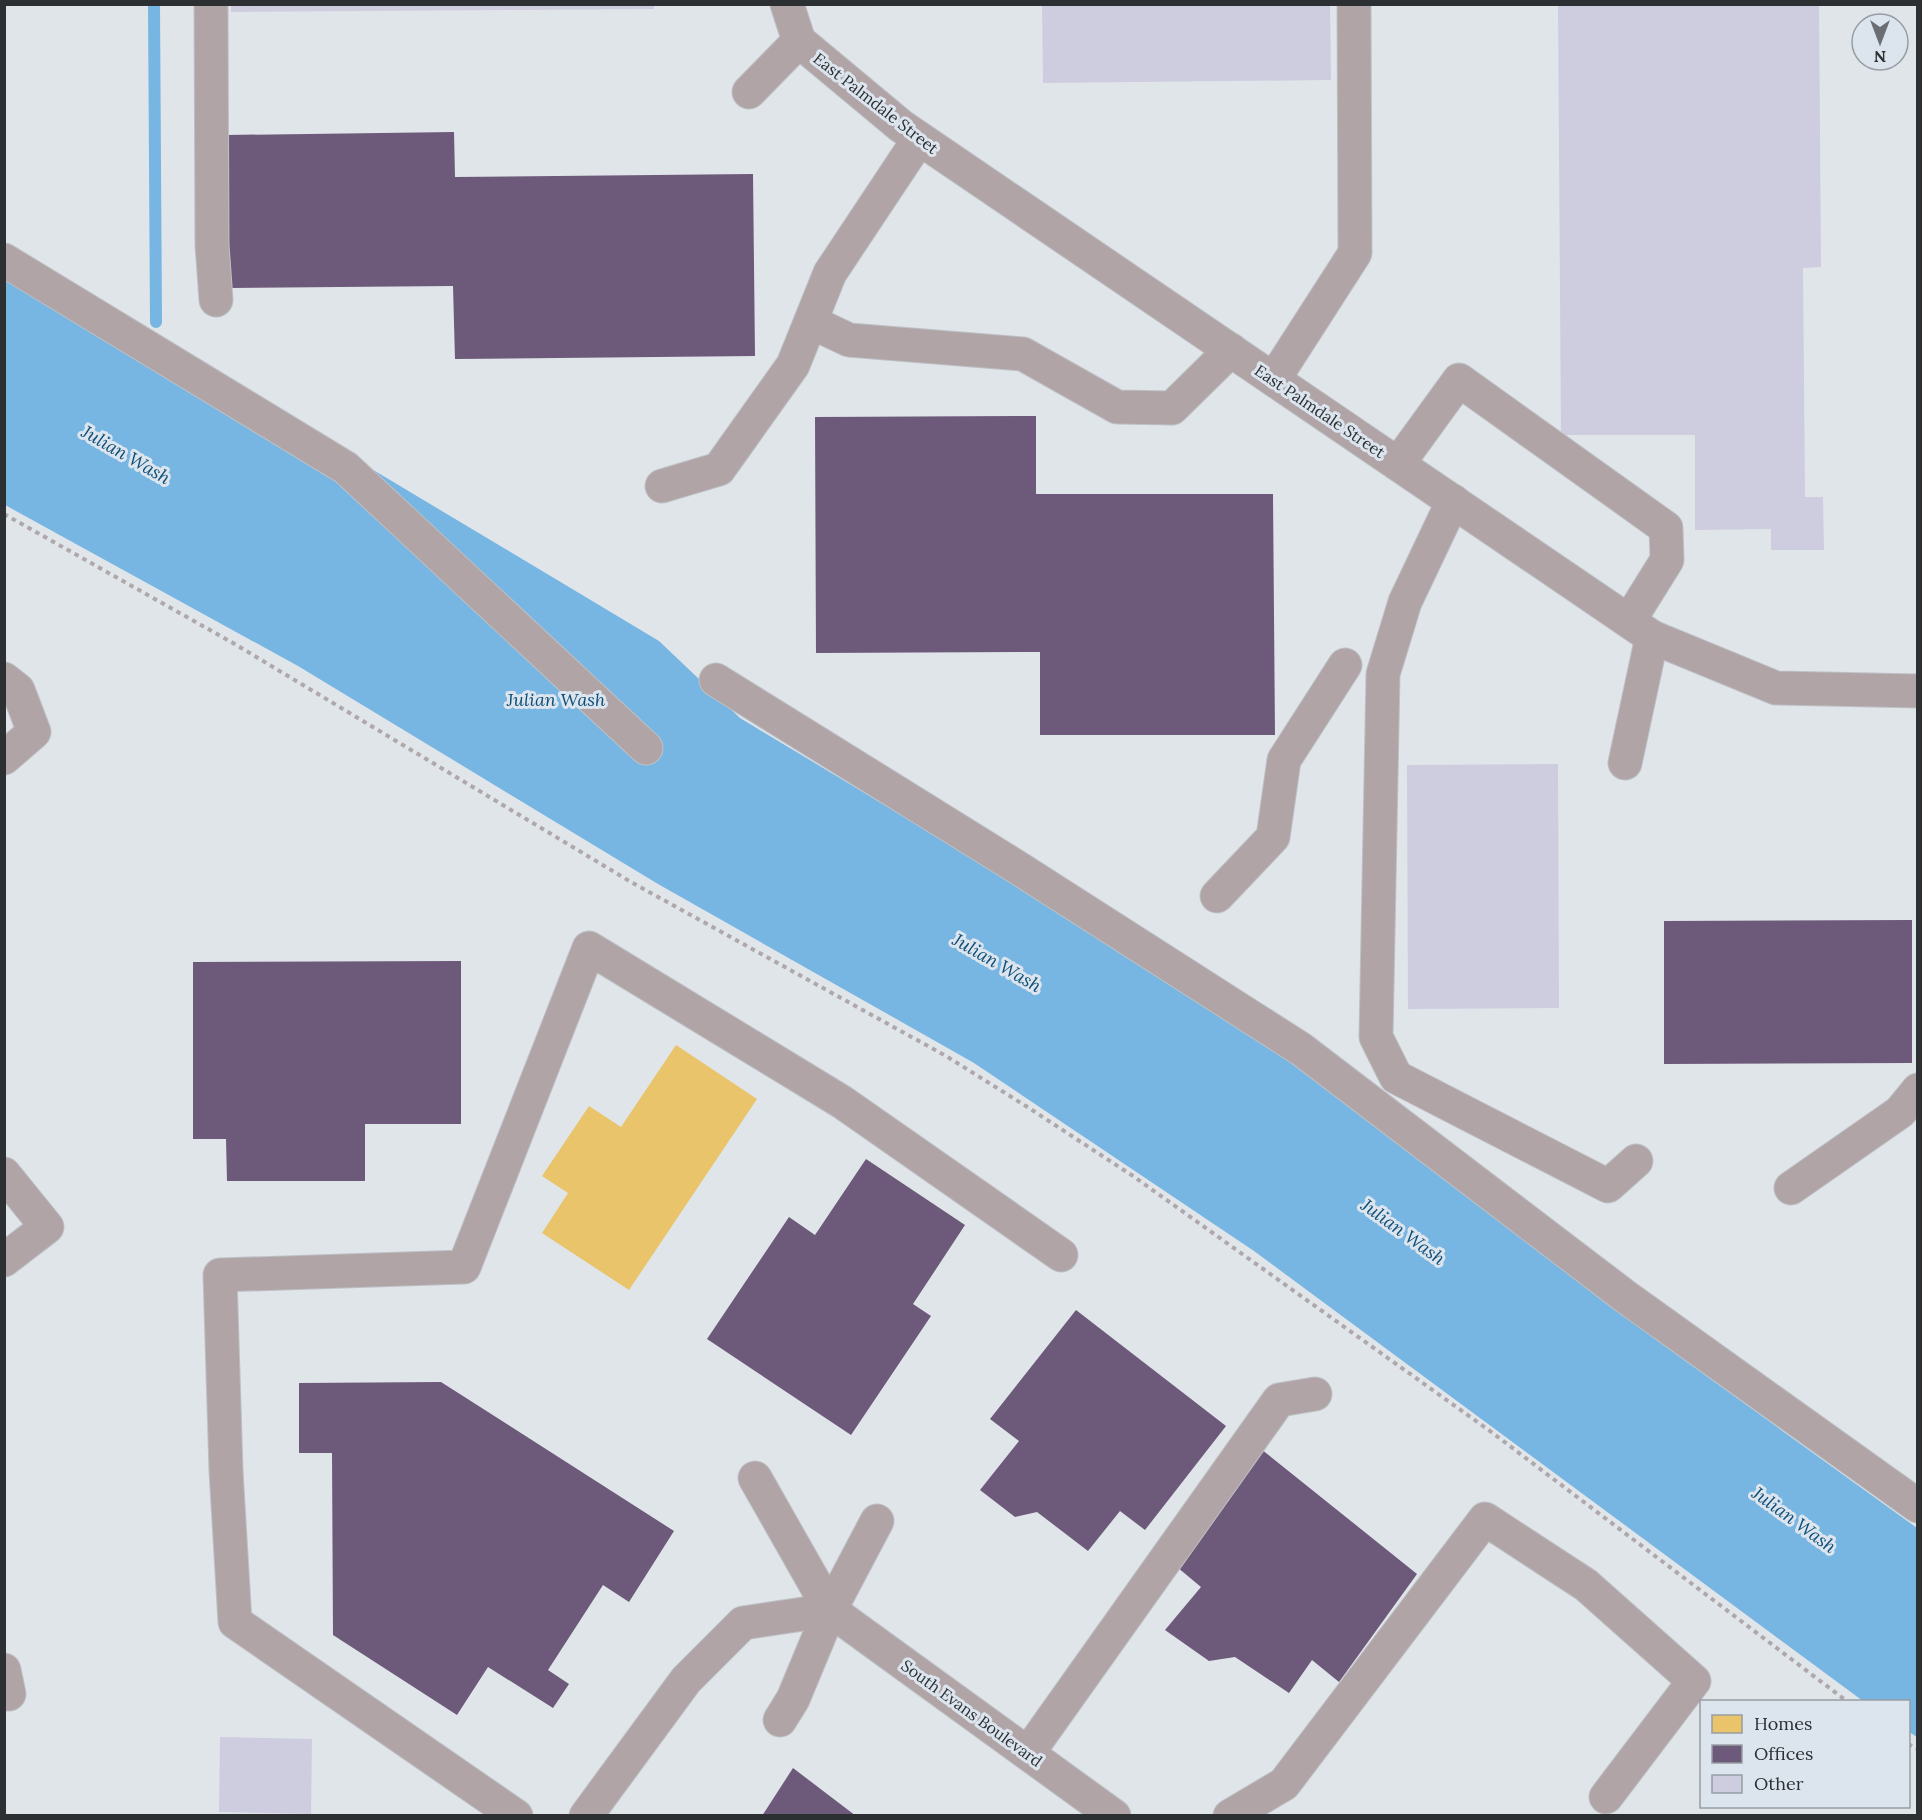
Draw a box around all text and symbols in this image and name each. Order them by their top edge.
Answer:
north arrow [1850,12,1910,72]
text: N [1874,47,1886,67]
street label: East Palmdale Street [810,48,943,158]
street label: East Palmdale Street [1251,360,1390,462]
water label: Julian Wash [77,419,175,490]
water label: Julian Wash [506,688,606,711]
water label: Julian Wash [948,927,1046,998]
water label: Julian Wash [1356,1193,1450,1270]
water label: Julian Wash [1747,1481,1841,1558]
street label: South Evans Boulevard [897,1655,1047,1771]
legend [1700,1700,1910,1808]
text: Homes [1754,1712,1812,1735]
text: Offices [1754,1742,1813,1765]
text: Other [1754,1772,1804,1795]

